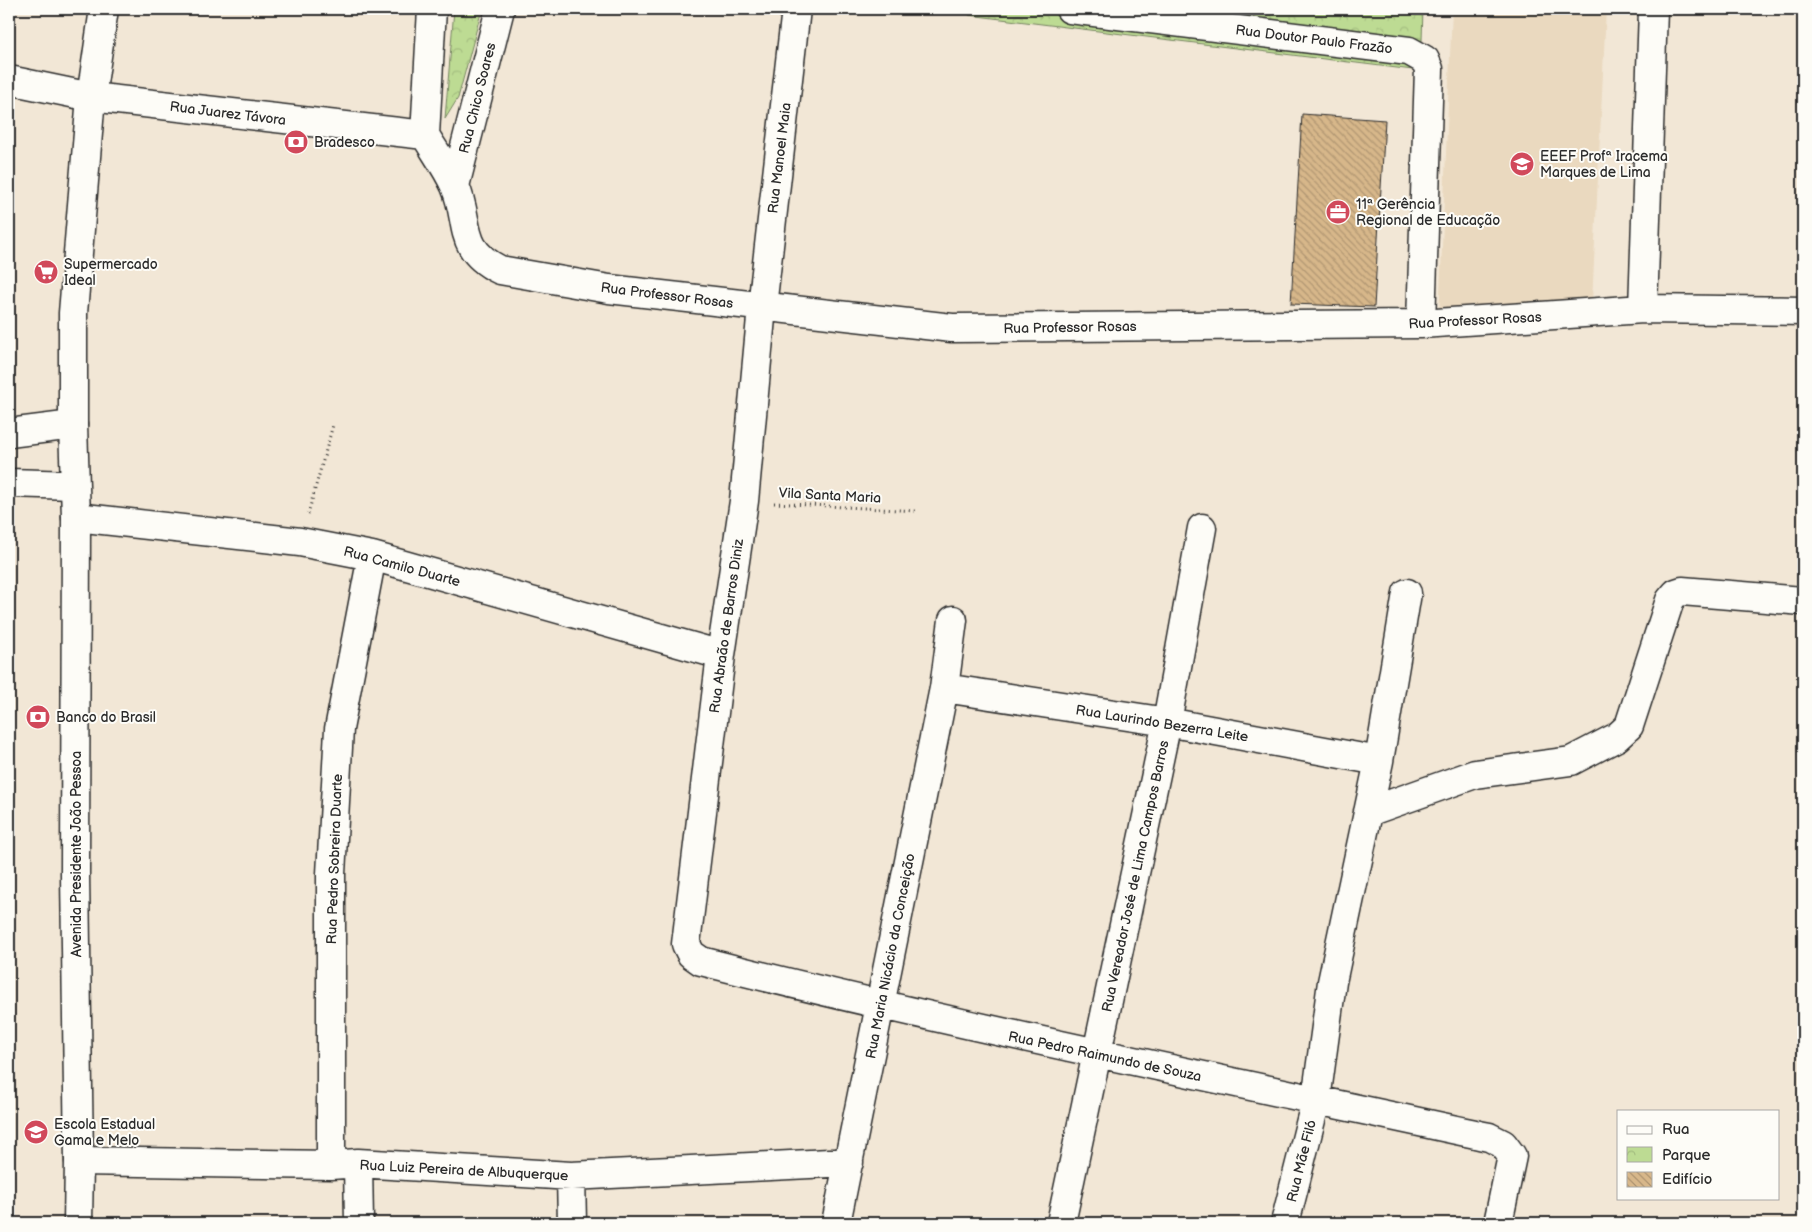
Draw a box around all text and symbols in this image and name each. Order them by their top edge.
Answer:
street label: Rua Doutor Paulo Frazão [1234,21,1393,58]
street label: Rua Chico Soares [455,41,499,155]
street label: Rua Juarez Távora [169,98,287,129]
street label: Rua Manoel Maia [764,102,795,215]
bank icon: Bradesco [283,129,309,155]
place label: Bradesco [314,134,375,151]
place label: EEEF Profª Iracema Marques de Lima [1540,148,1668,181]
school or university icon: EEEF Profª Iracema Marques de Lima [1509,151,1535,177]
place label: 11ª Gerência Regional de Educação [1356,196,1500,229]
office icon: 11ª Gerência Regional de Educação [1325,199,1351,225]
place label: Supermercado Ideal [64,256,158,289]
supermarket icon: Supermercado Ideal [33,259,59,285]
street label: Rua Professor Rosas [600,279,734,312]
street label: Rua Professor Rosas [1408,309,1542,332]
street label: Rua Professor Rosas [1003,318,1137,337]
street label: Vila Santa Maria [778,484,882,507]
street label: Rua Abraão de Barros Diniz [706,538,747,714]
street label: Rua Camilo Duarte [342,543,462,590]
street label: Rua Laurindo Bezerra Leite [1074,701,1249,746]
bank icon: Banco do Brasil [25,704,51,730]
place label: Banco do Brasil [56,709,156,726]
street label: Rua Vereador José de Lima Campos Barros [1098,739,1173,1013]
street label: Avenida Presidente João Pessoa [68,751,85,957]
street label: Rua Pedro Sobreira Duarte [323,773,346,945]
street label: Rua Maria Nicácio da Conceição [862,852,919,1060]
street label: Rua Pedro Raimundo de Souza [1007,1028,1203,1085]
legend [1617,1110,1780,1200]
place label: Escola Estadual Gama e Melo [54,1116,155,1149]
street label: Rua Mãe Filó [1283,1118,1320,1204]
school or university icon: Escola Estadual Gama e Melo [23,1119,49,1145]
text: Rua [1662,1120,1690,1139]
text: Parque [1662,1146,1711,1165]
street label: Rua Luiz Pereira de Albuquerque [359,1157,569,1184]
text: Edifício [1662,1170,1712,1189]

